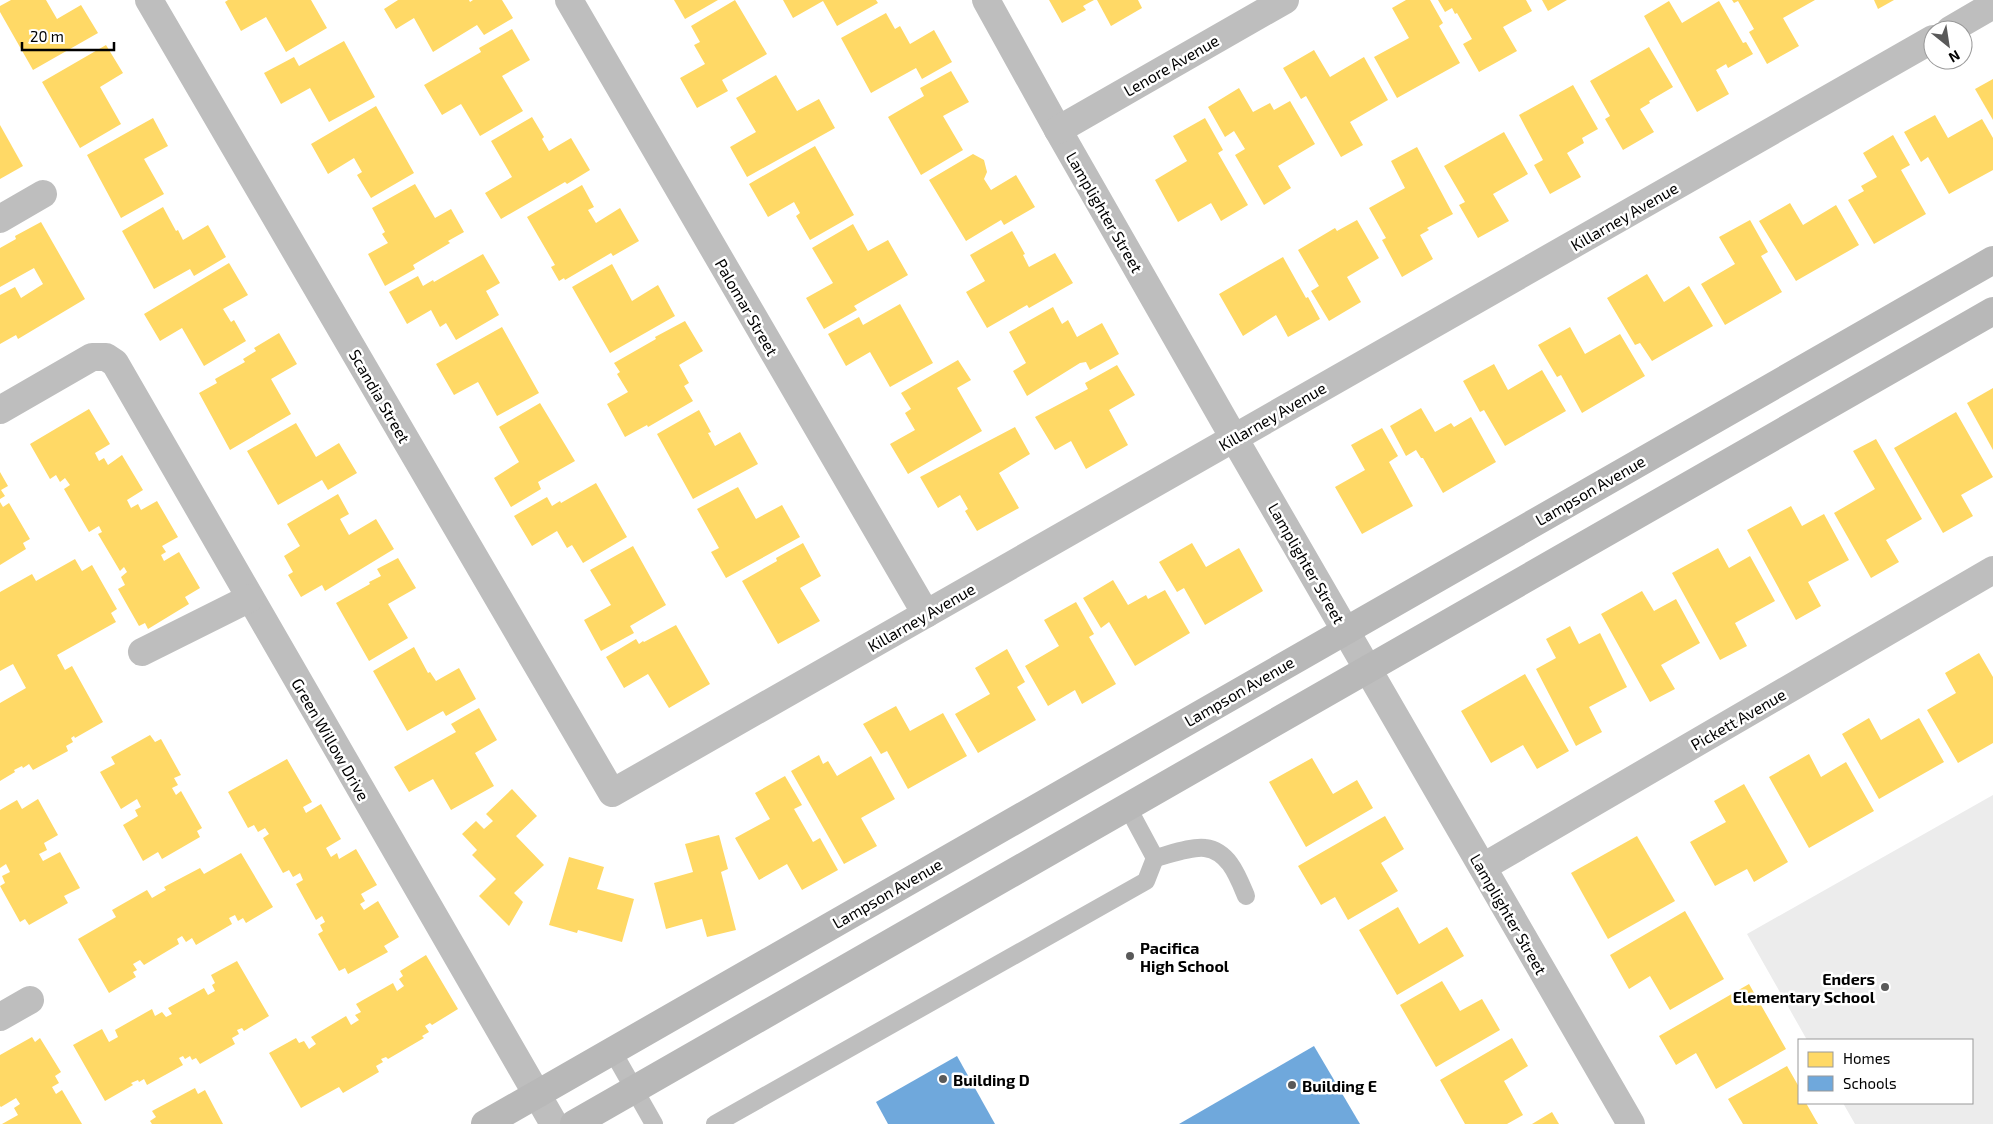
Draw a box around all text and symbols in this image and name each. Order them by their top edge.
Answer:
scale bar [22,20,115,52]
north arrow [1923,20,1973,70]
text: 20 m [30,27,64,45]
street label: Lenore Avenue [1120,30,1222,100]
text: N [1946,47,1963,67]
street label: Lamplighter Street [1063,148,1147,276]
street label: Killarney Avenue [1567,178,1681,254]
street label: Palomar Street [712,255,782,359]
street label: Scandia Street [346,346,414,446]
street label: Killarney Avenue [1215,378,1329,454]
street label: Lampson Avenue [1532,451,1648,529]
street label: Lamplighter Street [1265,499,1349,627]
street label: Killarney Avenue [864,579,978,655]
street label: Lampson Avenue [1181,652,1297,730]
street label: Green Willow Drive [288,674,374,804]
street label: Pickett Avenue [1687,684,1789,754]
street label: Lamplighter Street [1467,850,1551,978]
street label: Lampson Avenue [829,854,945,932]
place label: Pacifica High School [1140,938,1230,975]
marker: Pacifica High School [1124,950,1136,962]
place label: Enders Elementary School [1733,969,1876,1007]
marker: Enders Elementary School [1879,981,1891,993]
legend [1798,1039,1973,1104]
text: Homes [1843,1049,1890,1067]
place label: Building D [953,1070,1030,1089]
marker: Building D [937,1073,949,1085]
text: Schools [1843,1074,1897,1092]
place label: Building E [1302,1076,1377,1095]
marker: Building E [1286,1079,1298,1091]

